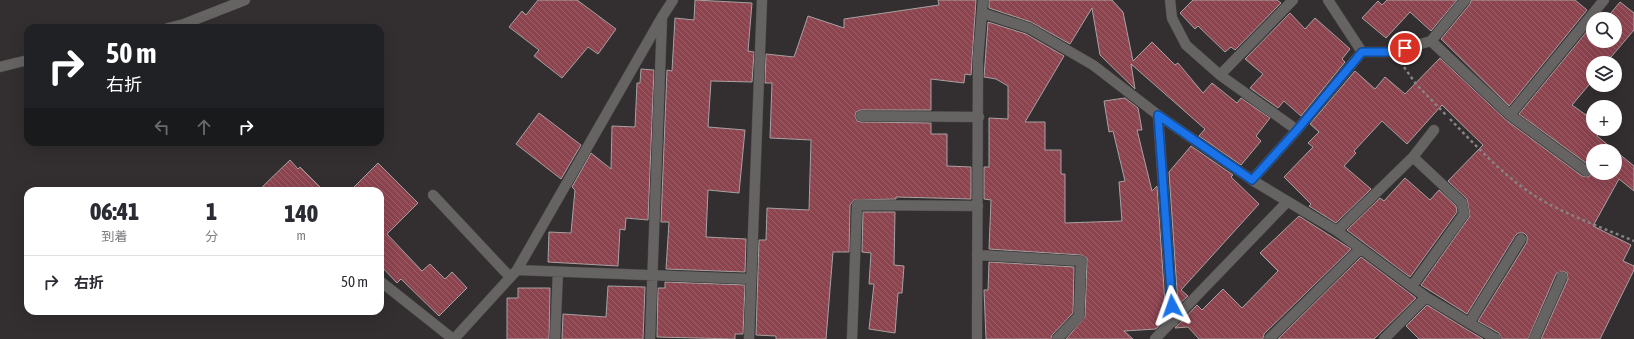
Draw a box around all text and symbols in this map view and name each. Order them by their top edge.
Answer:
map controls [1586,12,1622,180]
button: search [1586,12,1622,48]
pin [1388,31,1422,65]
text: 50 m [106,37,156,69]
icon: arrive [1394,37,1416,59]
icon: right [40,40,92,92]
button: layers [1586,56,1622,92]
text: 右折 [106,74,142,95]
button: + [1586,100,1622,136]
icon: left [151,116,173,138]
icon: ahead [193,116,215,138]
icon: right [235,116,257,138]
button: − [1586,144,1622,180]
text: 06:41 [90,198,139,225]
text: 1 [206,198,217,225]
text: 140 [284,200,318,227]
text: m [296,228,306,243]
text: 到着 [102,229,128,244]
text: 分 [205,229,218,244]
icon: right [40,271,62,293]
text: 50 m [341,273,368,290]
text: 右折 [74,274,104,291]
position arrow [1151,285,1193,327]

